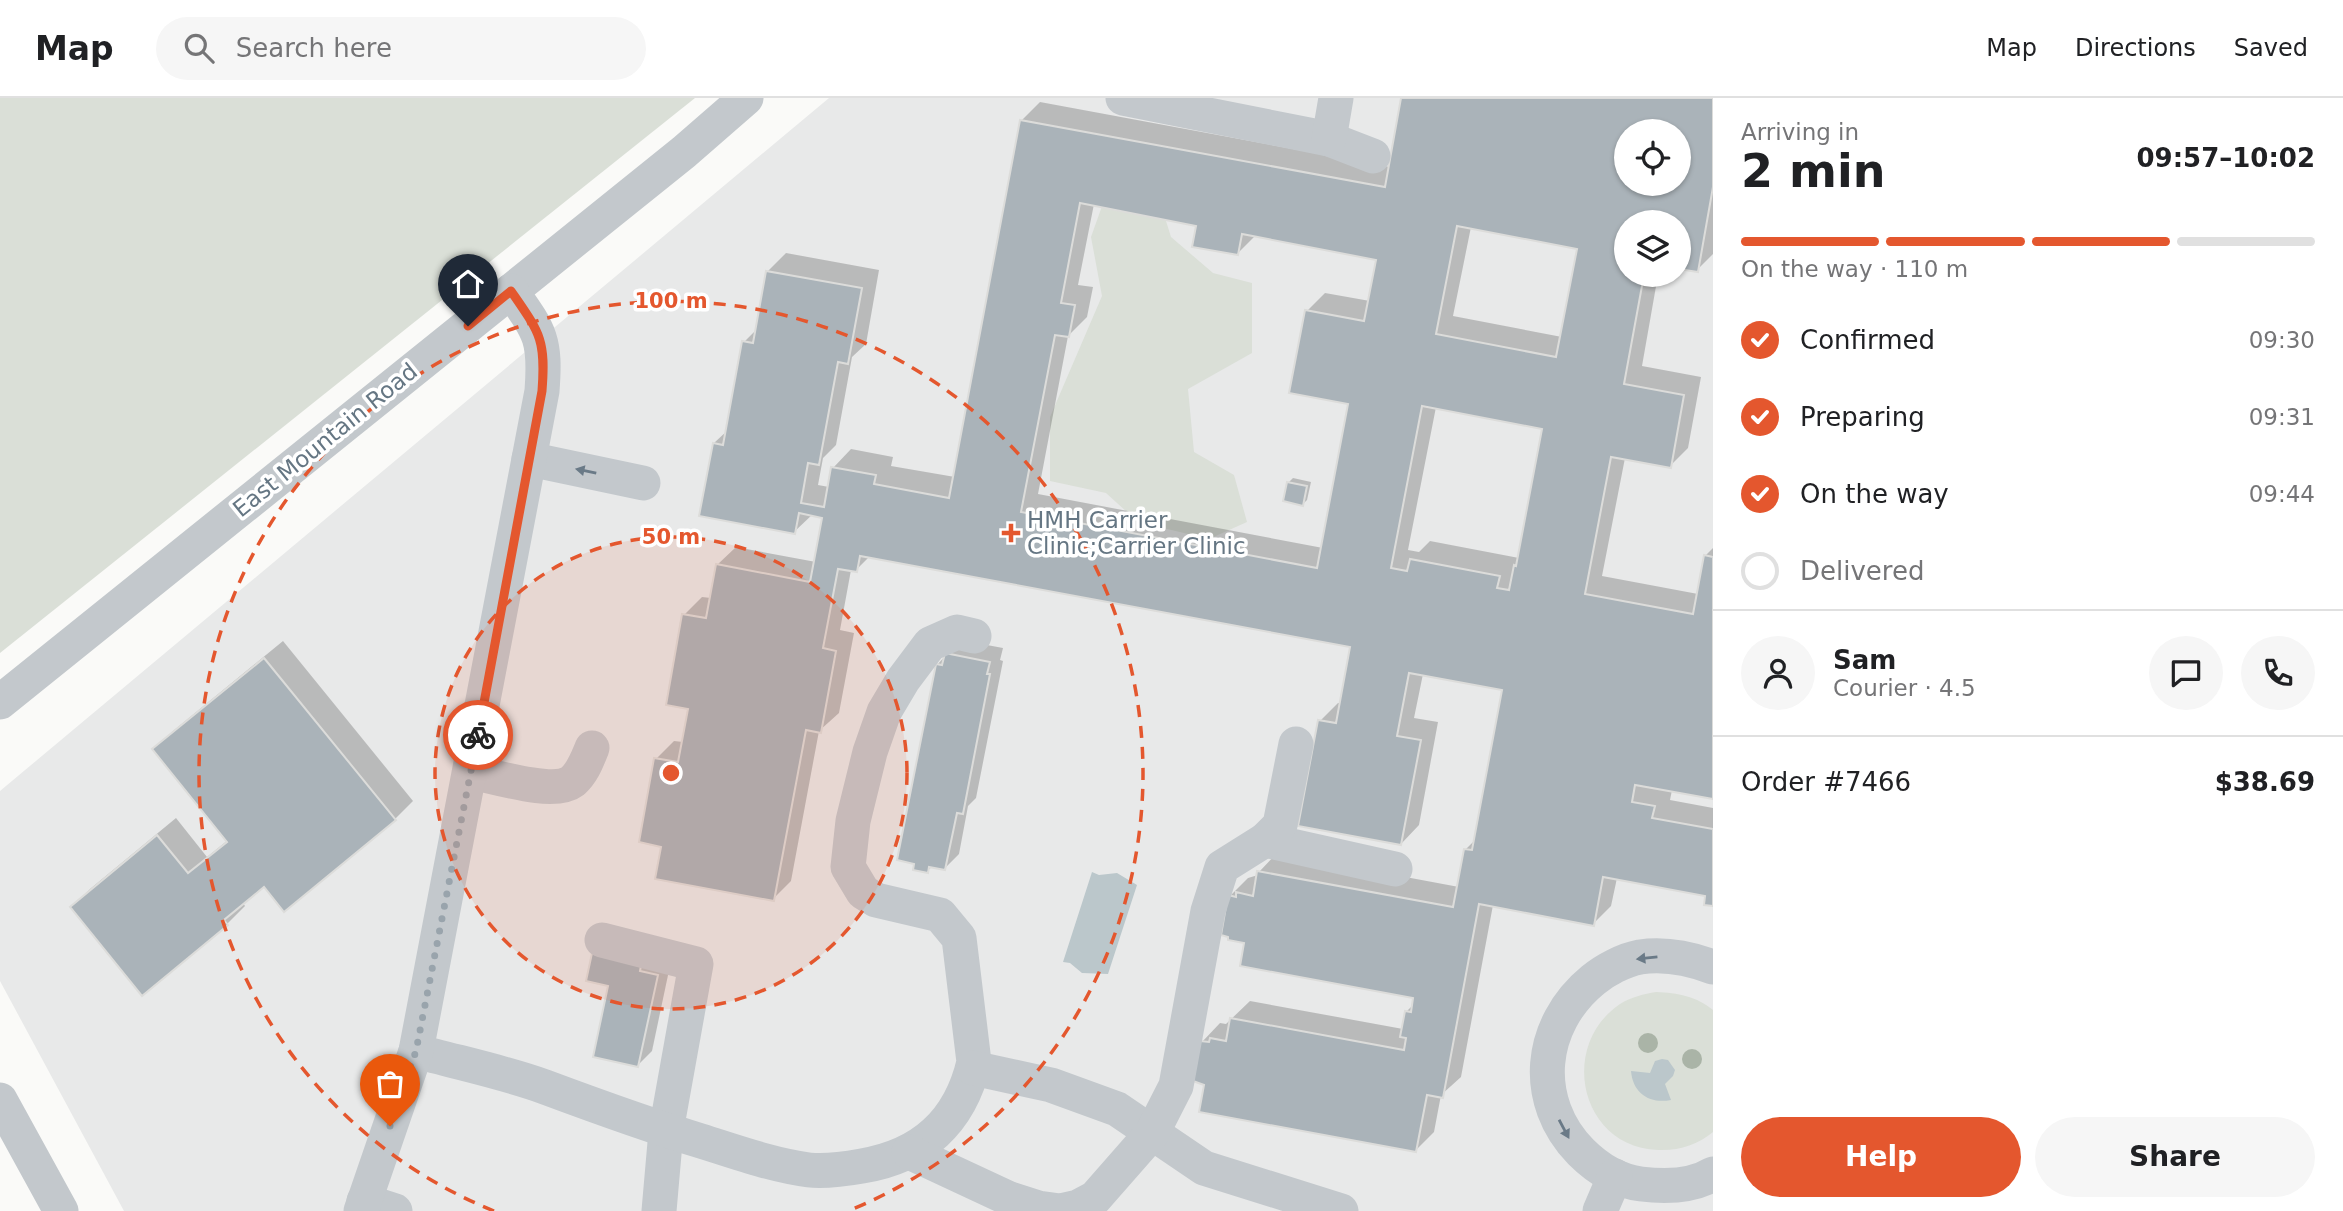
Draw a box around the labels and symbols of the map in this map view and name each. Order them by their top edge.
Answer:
pin [438,254,498,326]
text: 100 m [634,289,708,313]
street label: East Mountain Road [228,358,422,522]
one-way arrow [575,466,597,477]
place label: HMH Carrier Clinic;Carrier Clinic [1027,507,1246,559]
marker: HMH Carrier Clinic;Carrier Clinic [1001,523,1021,543]
text: 50 m [642,525,700,549]
courier [443,700,513,770]
centre of rings [659,761,683,785]
one-way arrow [1636,953,1658,964]
pin [360,1054,420,1126]
one-way arrow [1557,1120,1569,1140]

